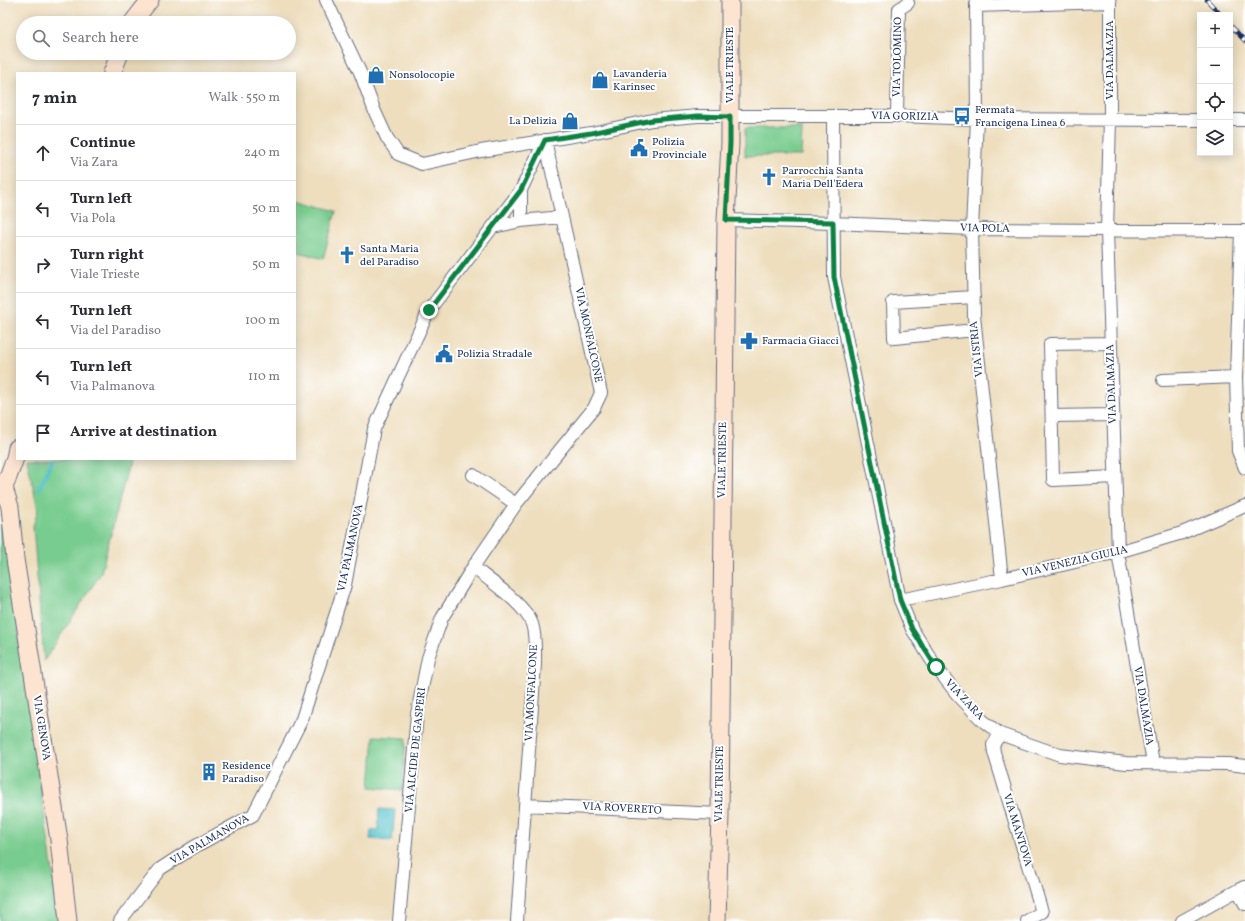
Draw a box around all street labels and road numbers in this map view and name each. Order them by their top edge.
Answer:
street label: VIA TOLOMINO [890,17,906,97]
street label: VIA DALMAZIA [1103,20,1118,100]
street label: VIALE TRIESTE [723,26,738,103]
street label: VIA GORIZIA [871,109,939,125]
street label: VIA POLA [960,221,1010,237]
street label: VIA MONFALCONE [571,286,606,384]
street label: VIA ISTRIA [967,320,987,378]
street label: VIA DALMAZIA [1103,344,1121,424]
street label: VIALE TRIESTE [715,421,731,498]
street label: VIA PALMANOVA [334,503,368,593]
street label: VIA VENEZIA GIULIA [1021,542,1130,581]
street label: VIA MONFALCONE [522,644,542,742]
street label: VIA DALMAZIA [1129,665,1157,747]
street label: VIA ZARA [941,676,987,724]
street label: VIA ALCIDE DE GASPERI [402,686,430,813]
street label: VIA GENOVA [28,694,54,762]
street label: VIALE TRIESTE [712,745,728,822]
street label: VIA MANTOVA [999,792,1035,869]
street label: VIA ROVERETO [582,799,662,819]
street label: VIA PALMANOVA [168,811,252,869]

